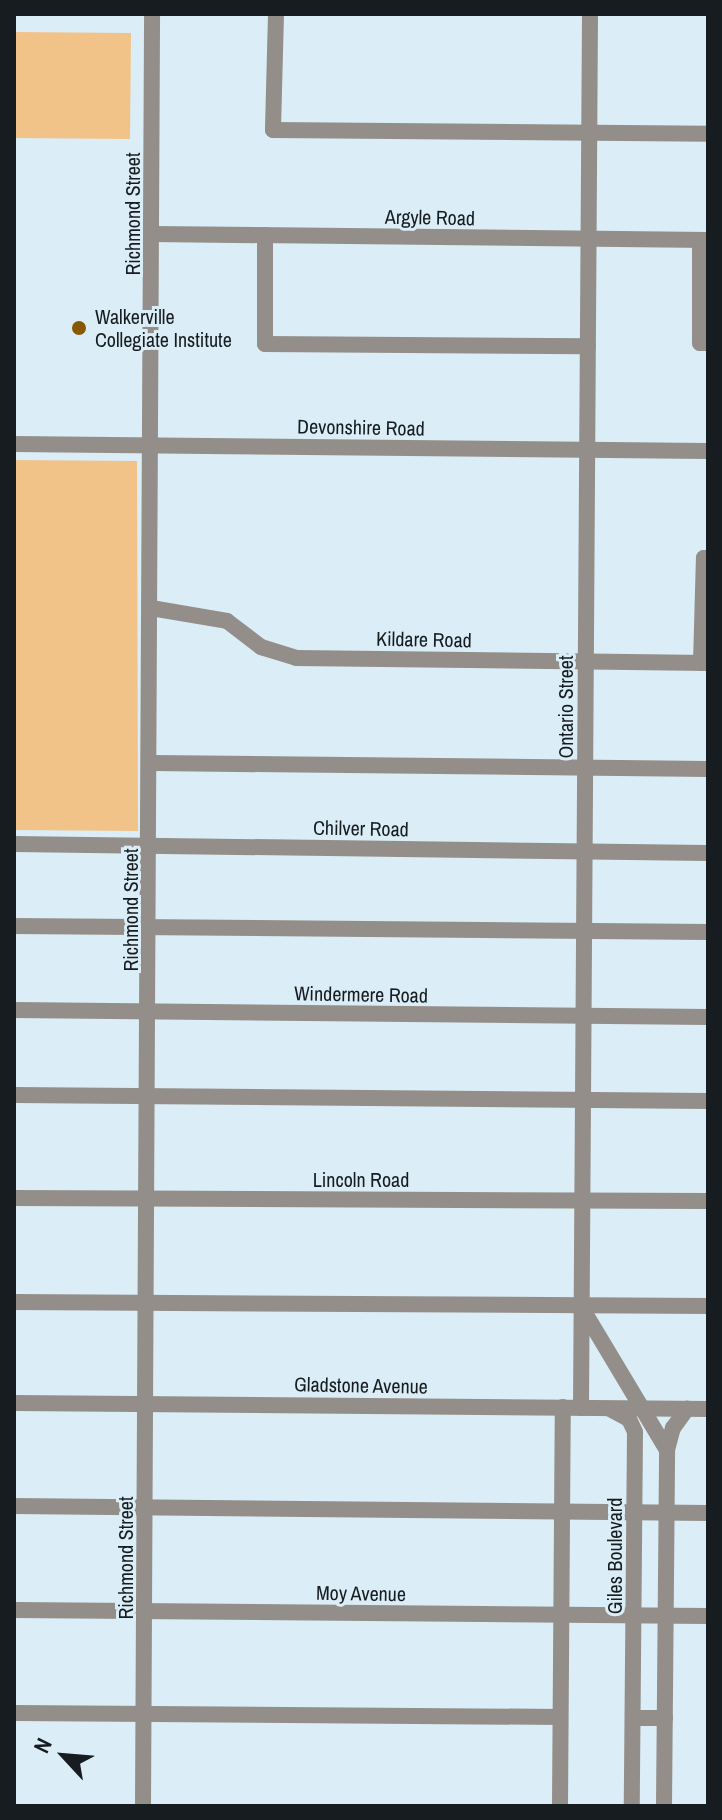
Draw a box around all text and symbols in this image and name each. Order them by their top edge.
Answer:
street label: Richmond Street [120,152,144,276]
street label: Argyle Road [385,204,475,230]
place label: Walkerville Collegiate Institute [95,304,232,351]
marker: Walkerville Collegiate Institute [70,319,88,337]
street label: Devonshire Road [297,414,425,440]
street label: Kildare Road [376,626,472,652]
street label: Ontario Street [553,655,577,759]
street label: Chilver Road [313,815,409,841]
street label: Richmond Street [118,848,142,972]
street label: Windermere Road [294,981,428,1007]
street label: Lincoln Road [313,1167,409,1191]
street label: Gladstone Avenue [293,1372,429,1398]
street label: Richmond Street [113,1496,137,1620]
street label: Giles Boulevard [602,1498,626,1614]
street label: Moy Avenue [315,1580,407,1606]
north arrow [24,1716,104,1796]
text: N [26,1733,59,1758]

